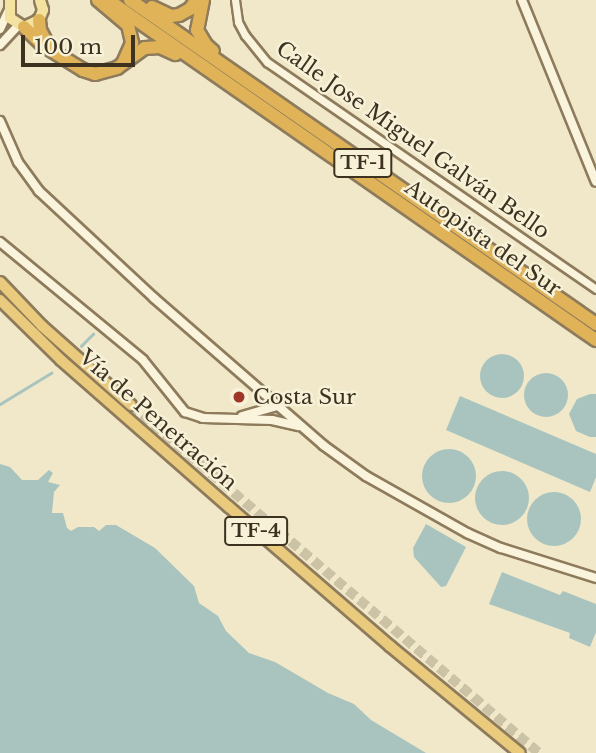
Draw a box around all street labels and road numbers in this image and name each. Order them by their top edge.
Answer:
street label: Calle Jose Miguel Galván Bello [272,36,554,244]
road number: TF-1 [333,148,393,178]
street label: Autopista del Sur [400,175,566,301]
street label: Vía de Penetración [74,344,242,496]
road number: TF-4 [223,516,289,546]

